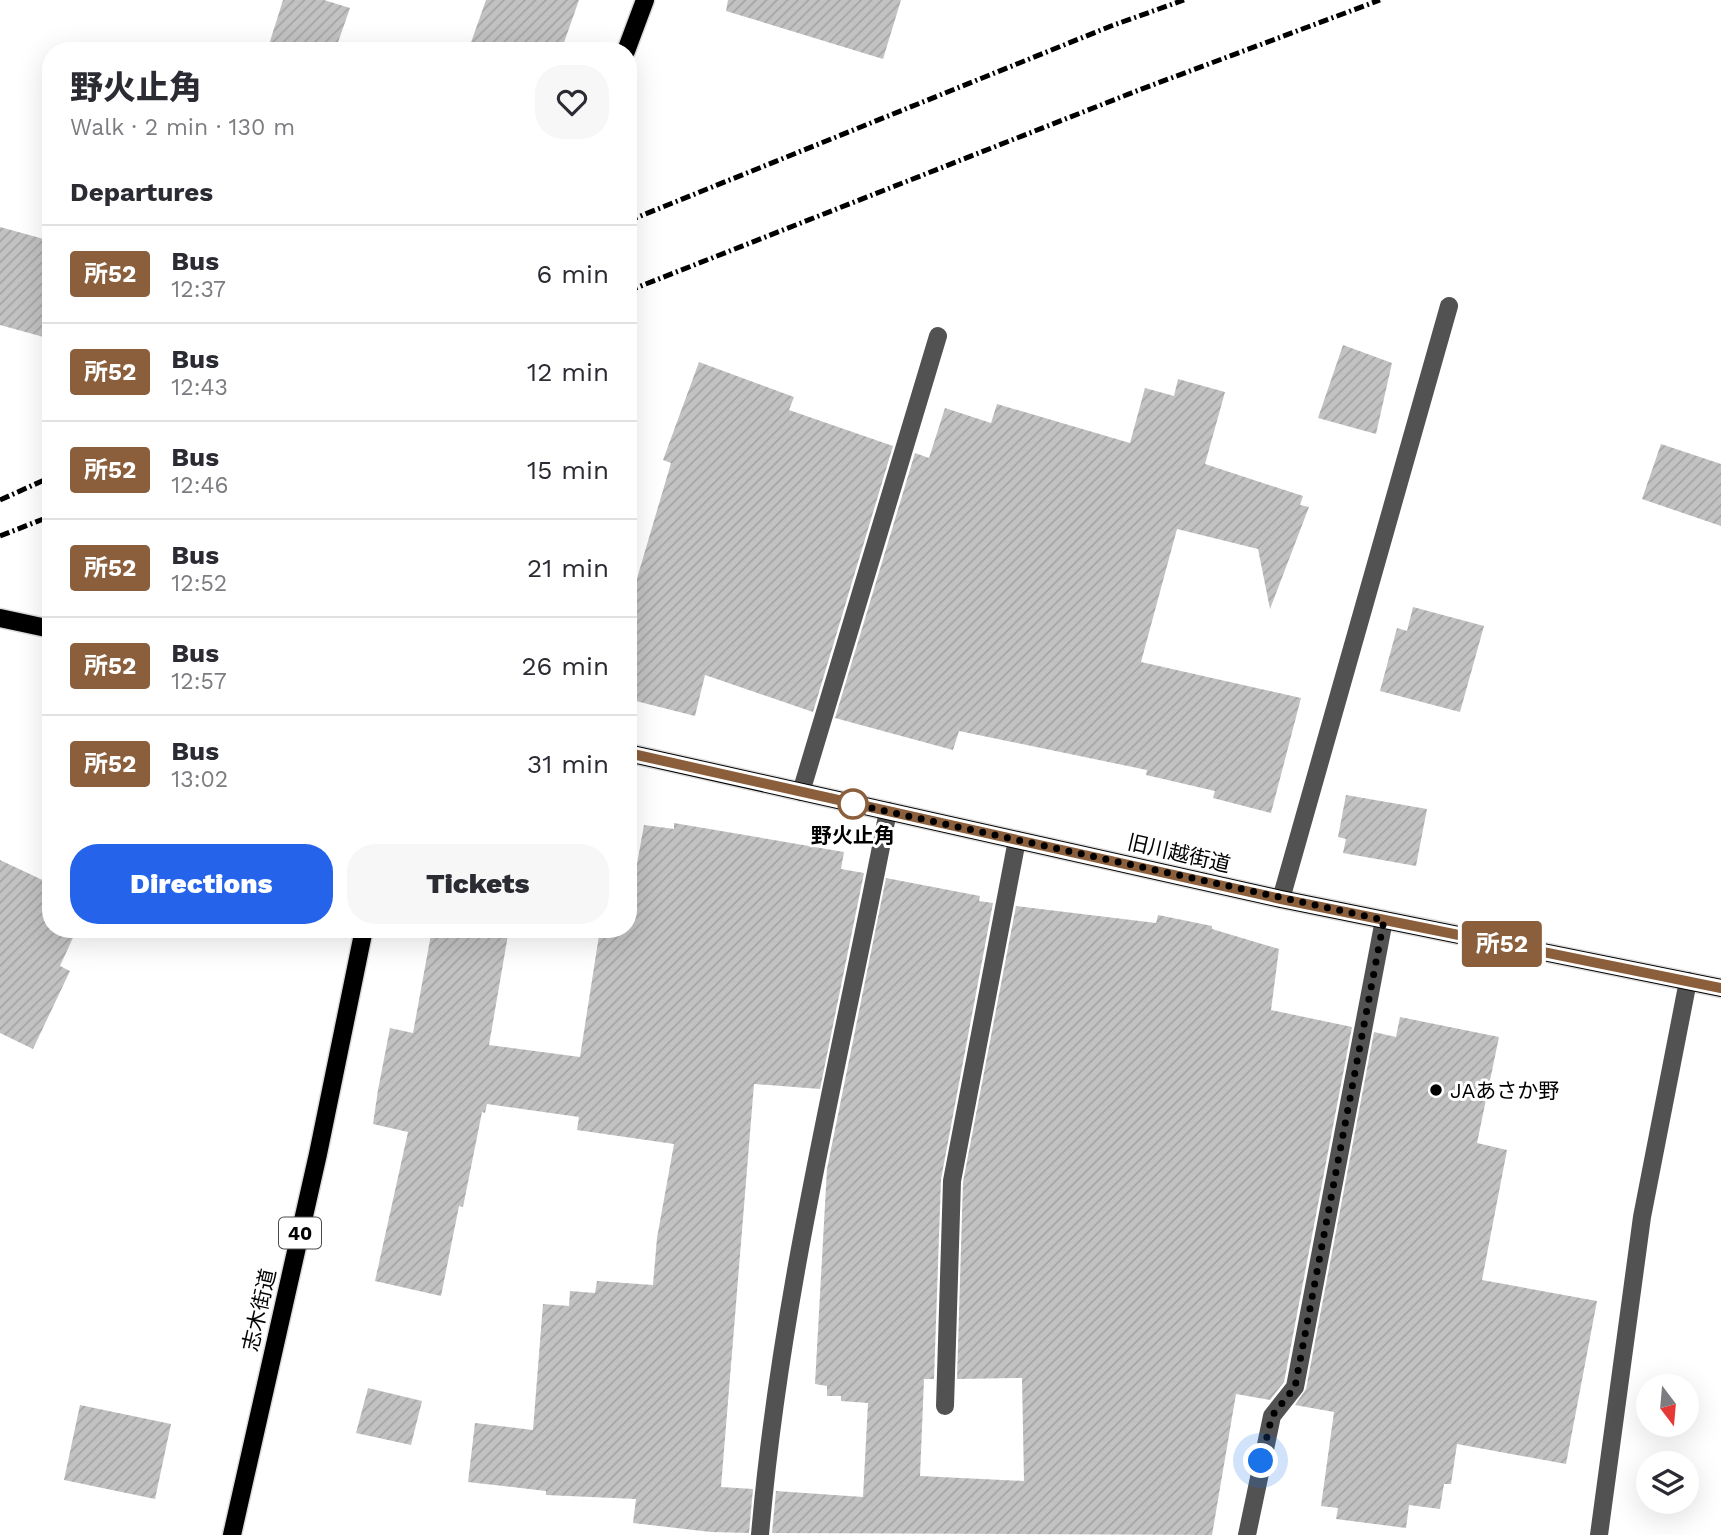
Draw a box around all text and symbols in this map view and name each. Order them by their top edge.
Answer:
button: heart [535,65,609,139]
text: 野火止角 [70,68,202,107]
text: Walk · 2 min · 130 m [70,114,295,141]
text: Departures [70,177,213,207]
text: Bus [171,246,219,276]
text: 6 min [537,259,609,289]
text: 所52 [84,260,136,288]
text: 12:37 [171,276,226,303]
text: Bus [171,344,219,374]
text: 12 min [527,357,609,387]
text: 所52 [84,358,136,386]
text: 12:43 [171,374,228,401]
text: Bus [171,442,219,472]
text: 15 min [527,455,609,485]
text: 所52 [84,456,136,484]
text: 12:46 [171,472,229,499]
text: Bus [171,540,219,570]
text: 21 min [527,553,609,583]
text: 所52 [84,554,136,582]
text: 12:52 [171,570,227,597]
text: Bus [171,638,219,668]
text: 26 min [521,651,609,681]
text: 所52 [84,652,136,680]
text: 12:57 [171,668,227,695]
text: Bus [171,736,219,766]
text: 31 min [527,749,609,779]
text: 所52 [84,750,136,778]
text: 13:02 [171,766,228,793]
marker: 野火止角 [838,789,868,819]
place label: 野火止角 [811,823,895,848]
street label: 旧川越街道 [1125,829,1233,877]
button: Directions [70,844,333,924]
button: Tickets [347,844,609,924]
line badge: 所52 [1462,921,1542,967]
text: 所52 [1476,930,1528,958]
place label: JAあさか野 [1450,1078,1559,1103]
marker: JAあさか野 [1428,1082,1444,1098]
road number: 40 [279,1218,321,1248]
street label: 志木街道 [237,1266,281,1354]
north arrow [1636,1374,1699,1437]
map controls [1636,1374,1699,1514]
your location [1243,1443,1278,1478]
button: layers [1636,1451,1699,1514]

